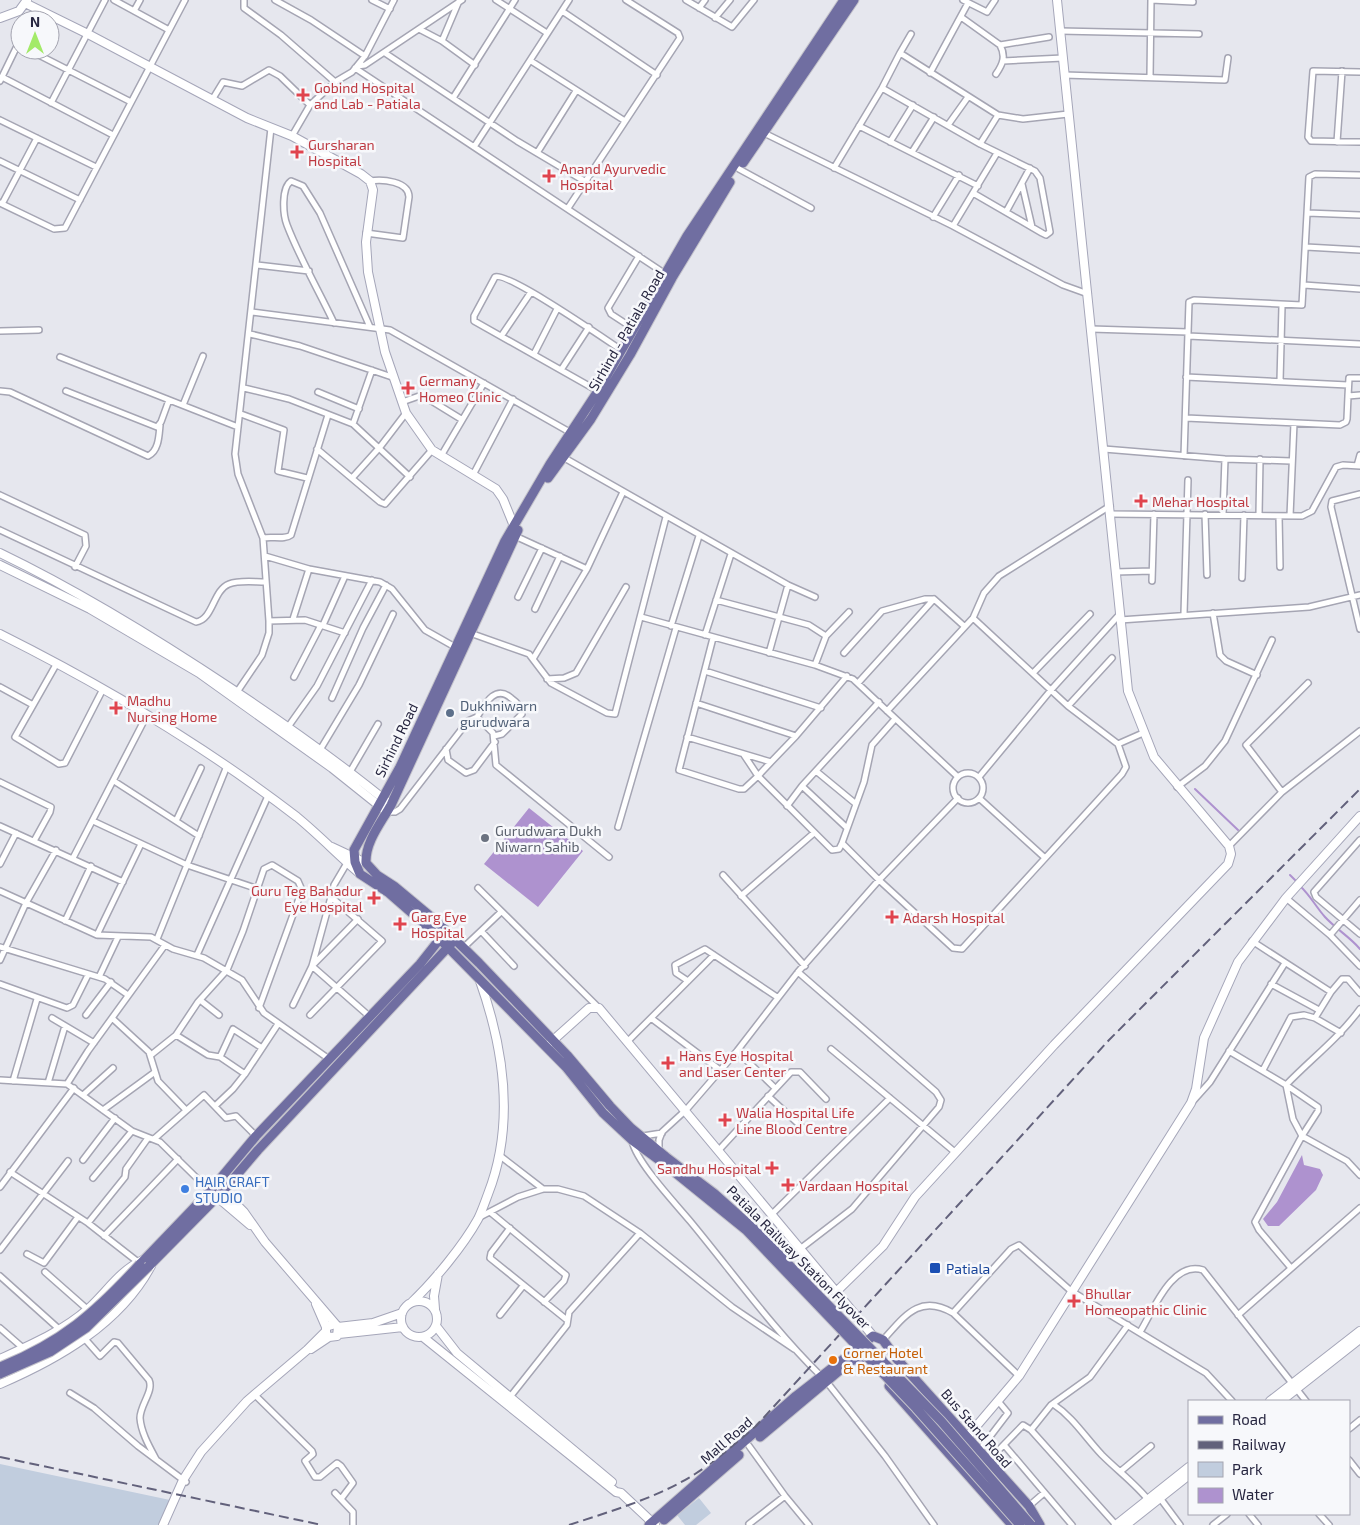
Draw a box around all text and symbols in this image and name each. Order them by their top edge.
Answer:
north arrow [10,10,60,60]
text: N [30,13,40,30]
place label: Gobind Hospital and Lab - Patiala [314,79,421,112]
marker: Gobind Hospital and Lab - Patiala [296,88,310,102]
place label: Gursharan Hospital [308,136,375,169]
marker: Gursharan Hospital [290,145,304,159]
place label: Anand Ayurvedic Hospital [560,160,666,193]
marker: Anand Ayurvedic Hospital [542,169,556,183]
street label: Sirhind - Patiala Road [584,267,668,393]
place label: Germany Homeo Clinic [419,372,501,405]
marker: Germany Homeo Clinic [401,381,415,395]
place label: Mehar Hospital [1152,493,1250,510]
marker: Mehar Hospital [1134,494,1148,508]
place label: Madhu Nursing Home [127,692,217,725]
place label: Dukhniwarn gurudwara [460,697,537,730]
street label: Sirhind Road [371,700,421,780]
marker: Madhu Nursing Home [109,701,123,715]
marker: Dukhniwarn gurudwara [444,707,456,719]
place label: Gurudwara Dukh Niwarn Sahib [495,822,602,855]
marker: Gurudwara Dukh Niwarn Sahib [479,832,491,844]
place label: Guru Teg Bahadur Eye Hospital [251,882,364,915]
marker: Guru Teg Bahadur Eye Hospital [367,891,381,905]
place label: Garg Eye Hospital [411,908,467,941]
place label: Adarsh Hospital [903,909,1005,926]
marker: Adarsh Hospital [885,910,899,924]
marker: Garg Eye Hospital [393,917,407,931]
place label: Hans Eye Hospital and Laser Center [679,1047,794,1080]
marker: Hans Eye Hospital and Laser Center [661,1056,675,1070]
place label: Walia Hospital Life Line Blood Centre [736,1104,855,1137]
marker: Walia Hospital Life Line Blood Centre [718,1113,732,1127]
place label: Sandhu Hospital [657,1160,762,1177]
marker: Sandhu Hospital [765,1161,779,1175]
place label: HAIR CRAFT STUDIO [195,1173,270,1206]
place label: Vardaan Hospital [799,1177,909,1194]
marker: Vardaan Hospital [781,1178,795,1192]
street label: Patiala Railway Station Flyover [724,1182,875,1333]
marker: HAIR CRAFT STUDIO [179,1183,191,1195]
place label: Patiala [946,1260,990,1277]
marker: Patiala [928,1261,942,1275]
place label: Bhullar Homeopathic Clinic [1085,1285,1207,1318]
marker: Bhullar Homeopathic Clinic [1067,1294,1081,1308]
place label: Corner Hotel & Restaurant [843,1344,928,1377]
marker: Corner Hotel & Restaurant [827,1354,839,1366]
street label: Bus Stand Road [938,1385,1016,1471]
legend [1188,1400,1350,1515]
text: Road [1232,1410,1267,1428]
street label: Mall Road [697,1413,755,1467]
text: Railway [1232,1435,1286,1453]
text: Park [1232,1460,1263,1478]
text: Water [1232,1485,1274,1503]

